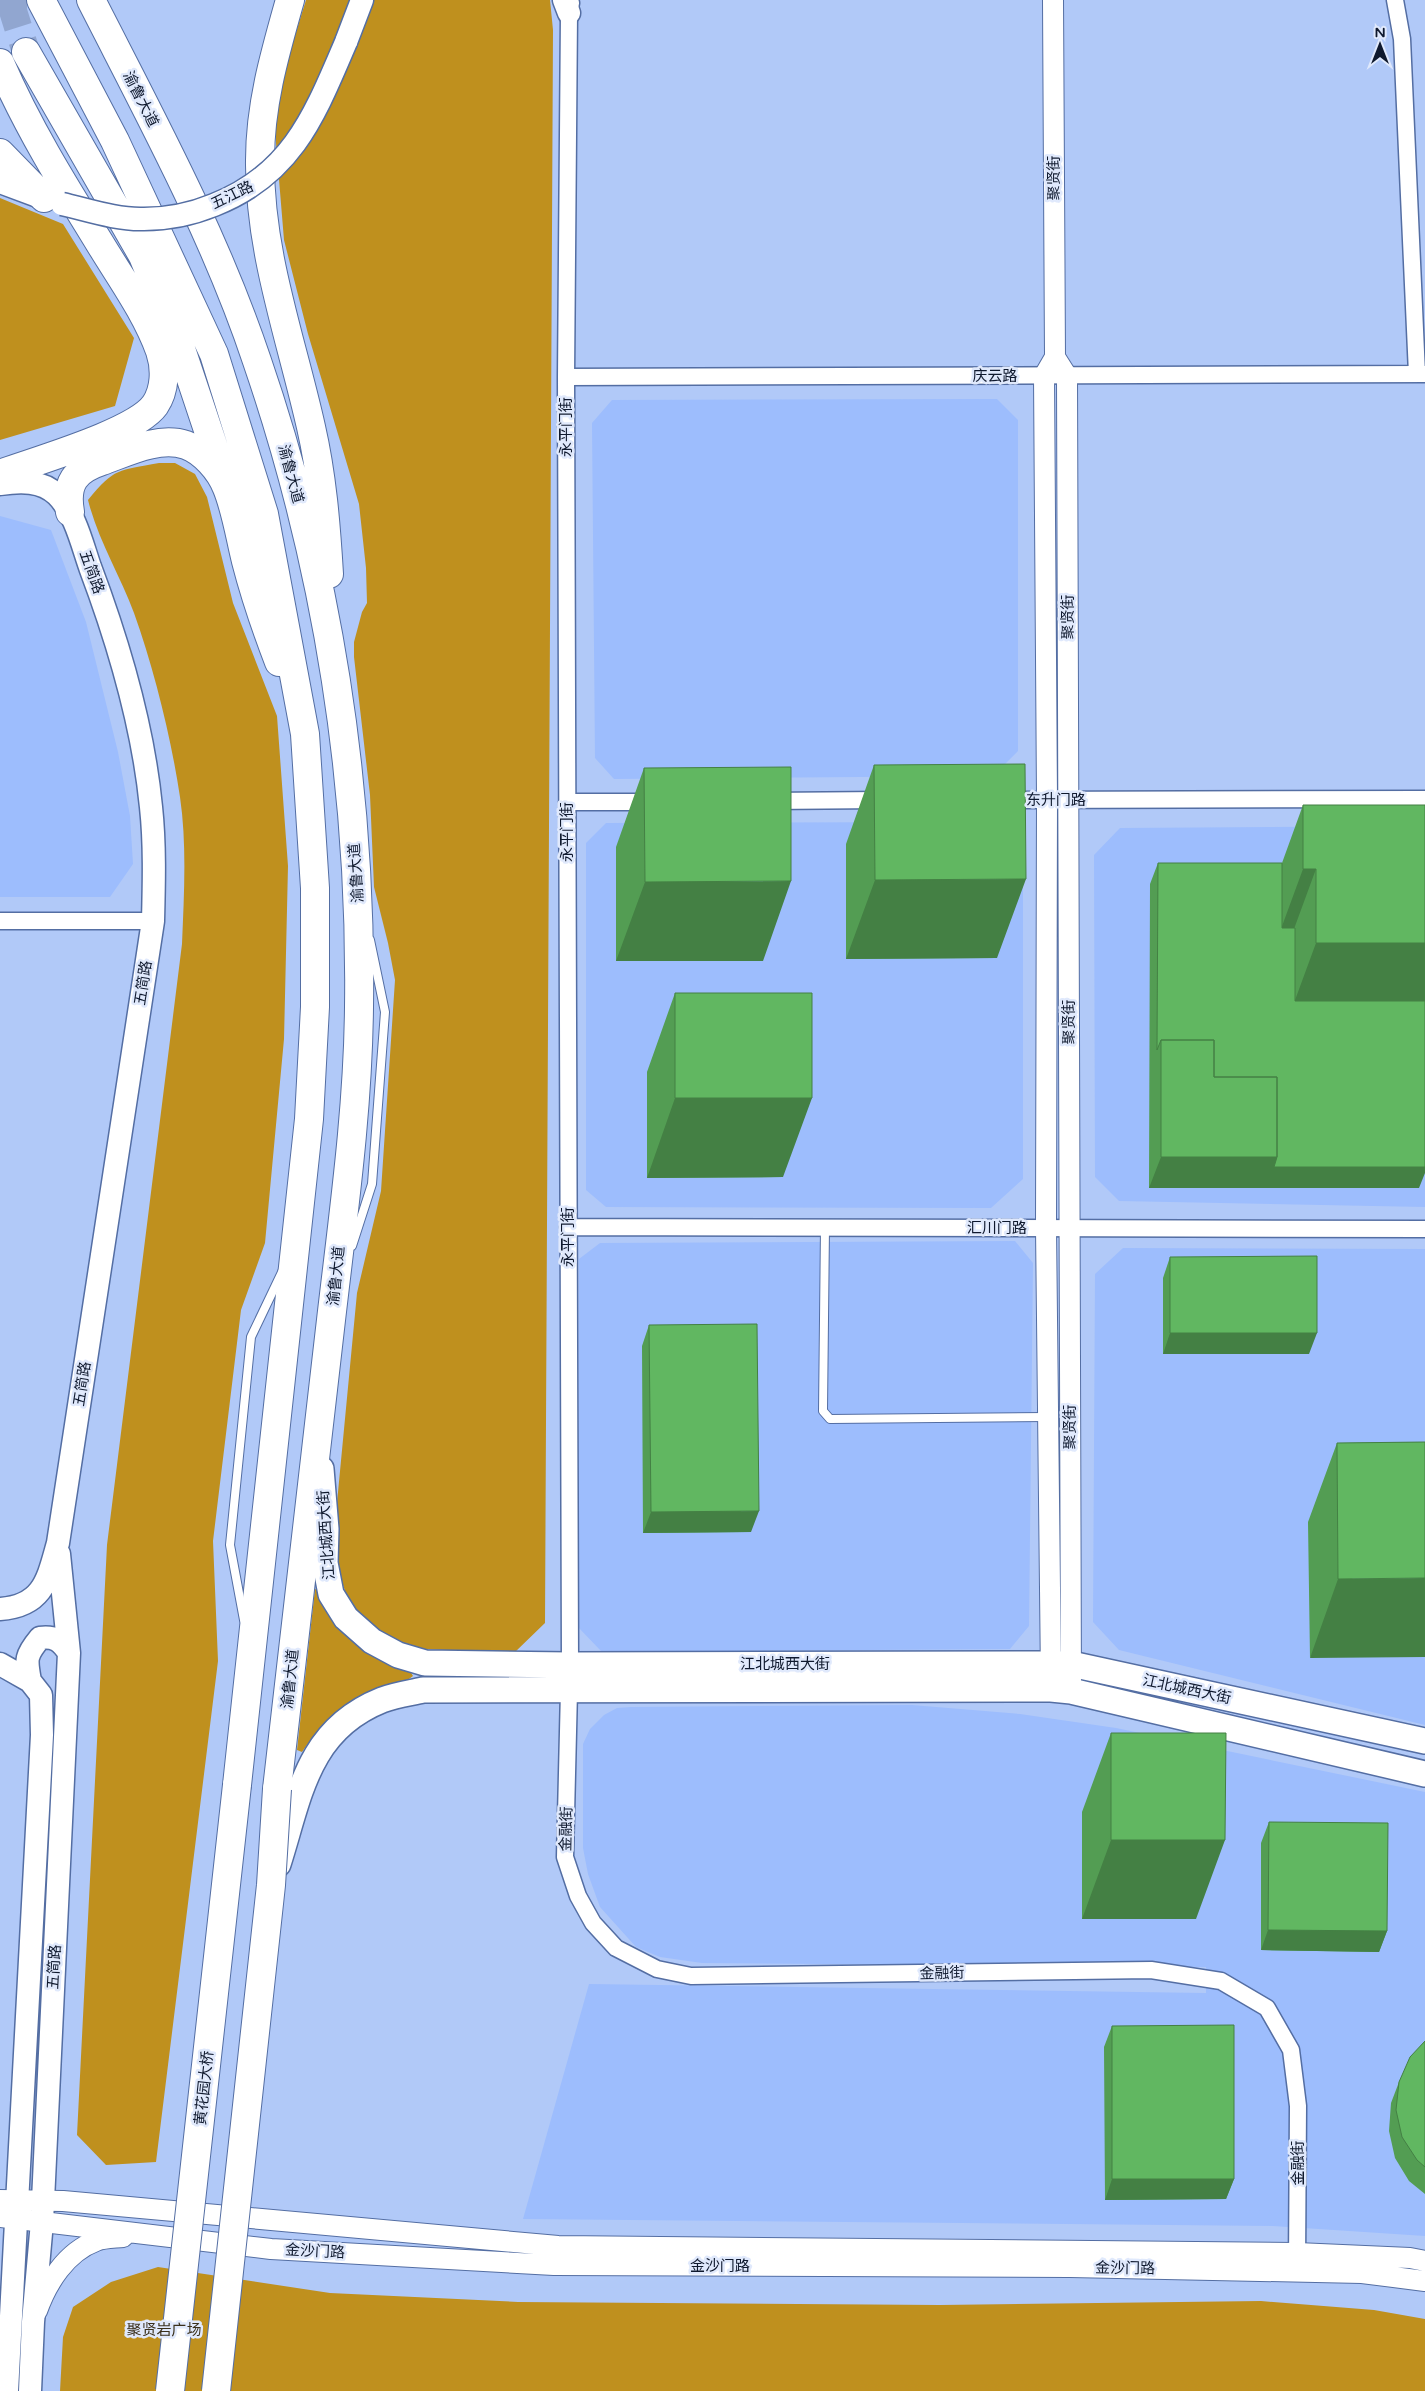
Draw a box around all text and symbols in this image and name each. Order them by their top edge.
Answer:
north arrow [1355,20,1405,70]
text: N [1374,24,1386,41]
street label: 渝鲁大道 [119,68,163,130]
street label: 聚贤街 [1045,155,1063,201]
street label: 五江路 [208,177,256,213]
street label: 庆云路 [972,367,1018,385]
street label: 永平门街 [557,397,575,457]
street label: 渝鲁大道 [275,443,307,505]
street label: 五简路 [76,548,108,596]
street label: 聚贤街 [1059,594,1077,640]
street label: 东升门路 [1026,791,1086,809]
street label: 永平门街 [558,802,576,862]
street label: 渝鲁大道 [345,842,367,904]
street label: 五简路 [131,959,155,1007]
street label: 聚贤街 [1060,999,1078,1045]
street label: 永平门街 [559,1207,577,1267]
street label: 汇川门路 [967,1219,1027,1237]
street label: 渝鲁大道 [324,1245,348,1307]
street label: 五简路 [70,1360,94,1408]
street label: 聚贤街 [1061,1404,1079,1450]
street label: 江北城西大街 [314,1489,338,1581]
street label: 渝鲁大道 [278,1648,302,1710]
street label: 江北城西大街 [740,1655,830,1673]
street label: 江北城西大街 [1141,1671,1233,1707]
street label: 金融街 [557,1806,575,1852]
street label: 五简路 [44,1944,64,1990]
street label: 金融街 [919,1964,965,1982]
street label: 黄花园大桥 [191,2050,217,2126]
street label: 金融街 [1289,2140,1307,2186]
street label: 金沙门路 [285,2240,345,2262]
street label: 金沙门路 [690,2257,750,2275]
street label: 金沙门路 [1095,2258,1155,2278]
park label: 聚贤岩广场 [126,2321,202,2339]

